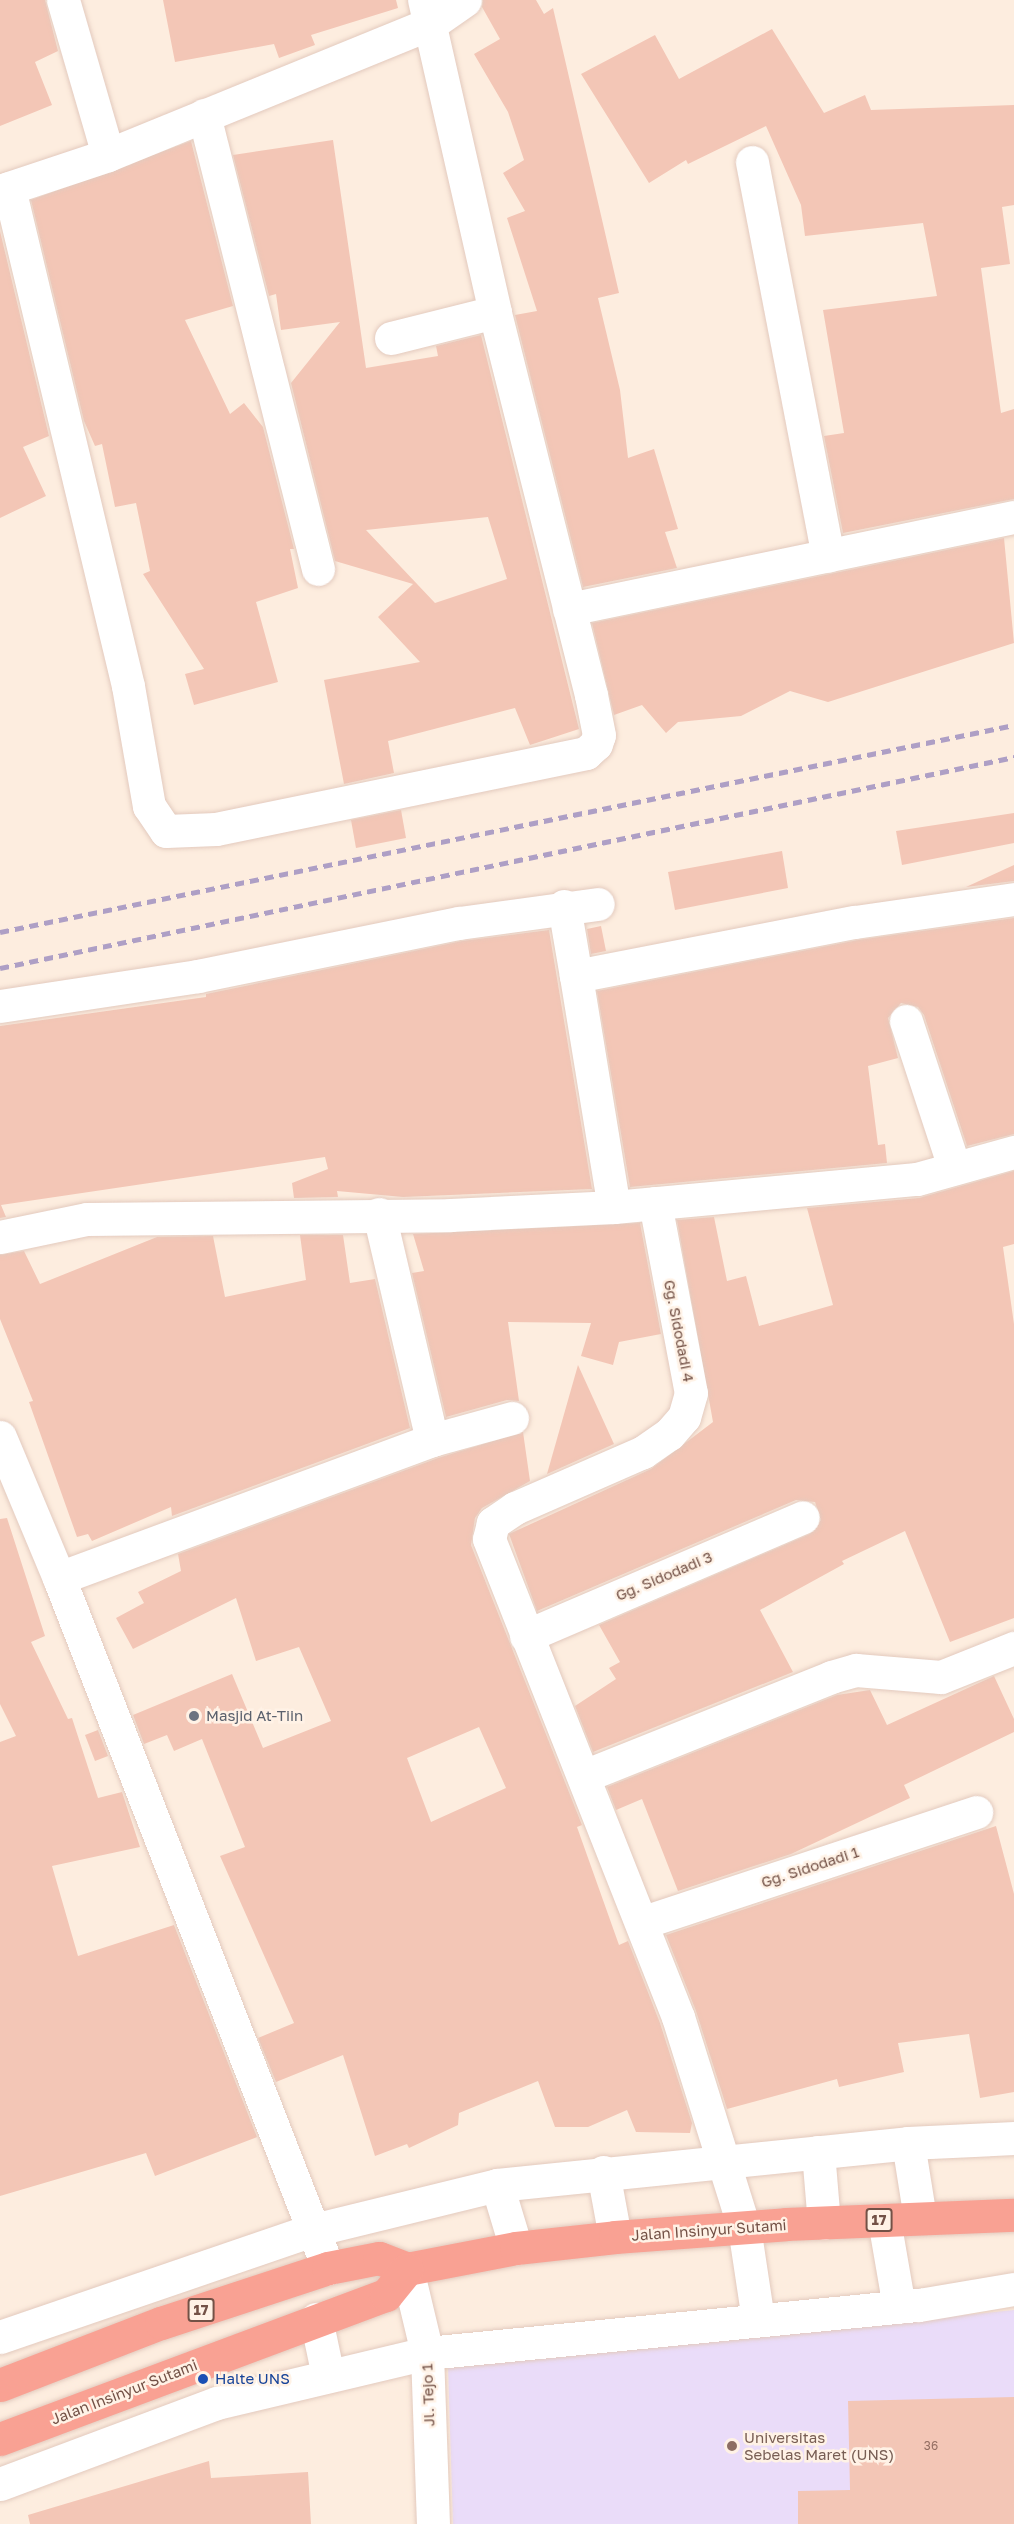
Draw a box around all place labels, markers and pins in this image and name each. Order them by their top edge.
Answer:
place label: Masjid At-Tiin [206,1707,303,1725]
marker: Masjid At-Tiin [187,1709,201,1723]
place label: Halte UNS [215,2370,290,2388]
marker: Halte UNS [196,2372,210,2386]
place label: Universitas Sebelas Maret (UNS) [744,2428,894,2463]
marker: Universitas Sebelas Maret (UNS) [725,2439,739,2453]

